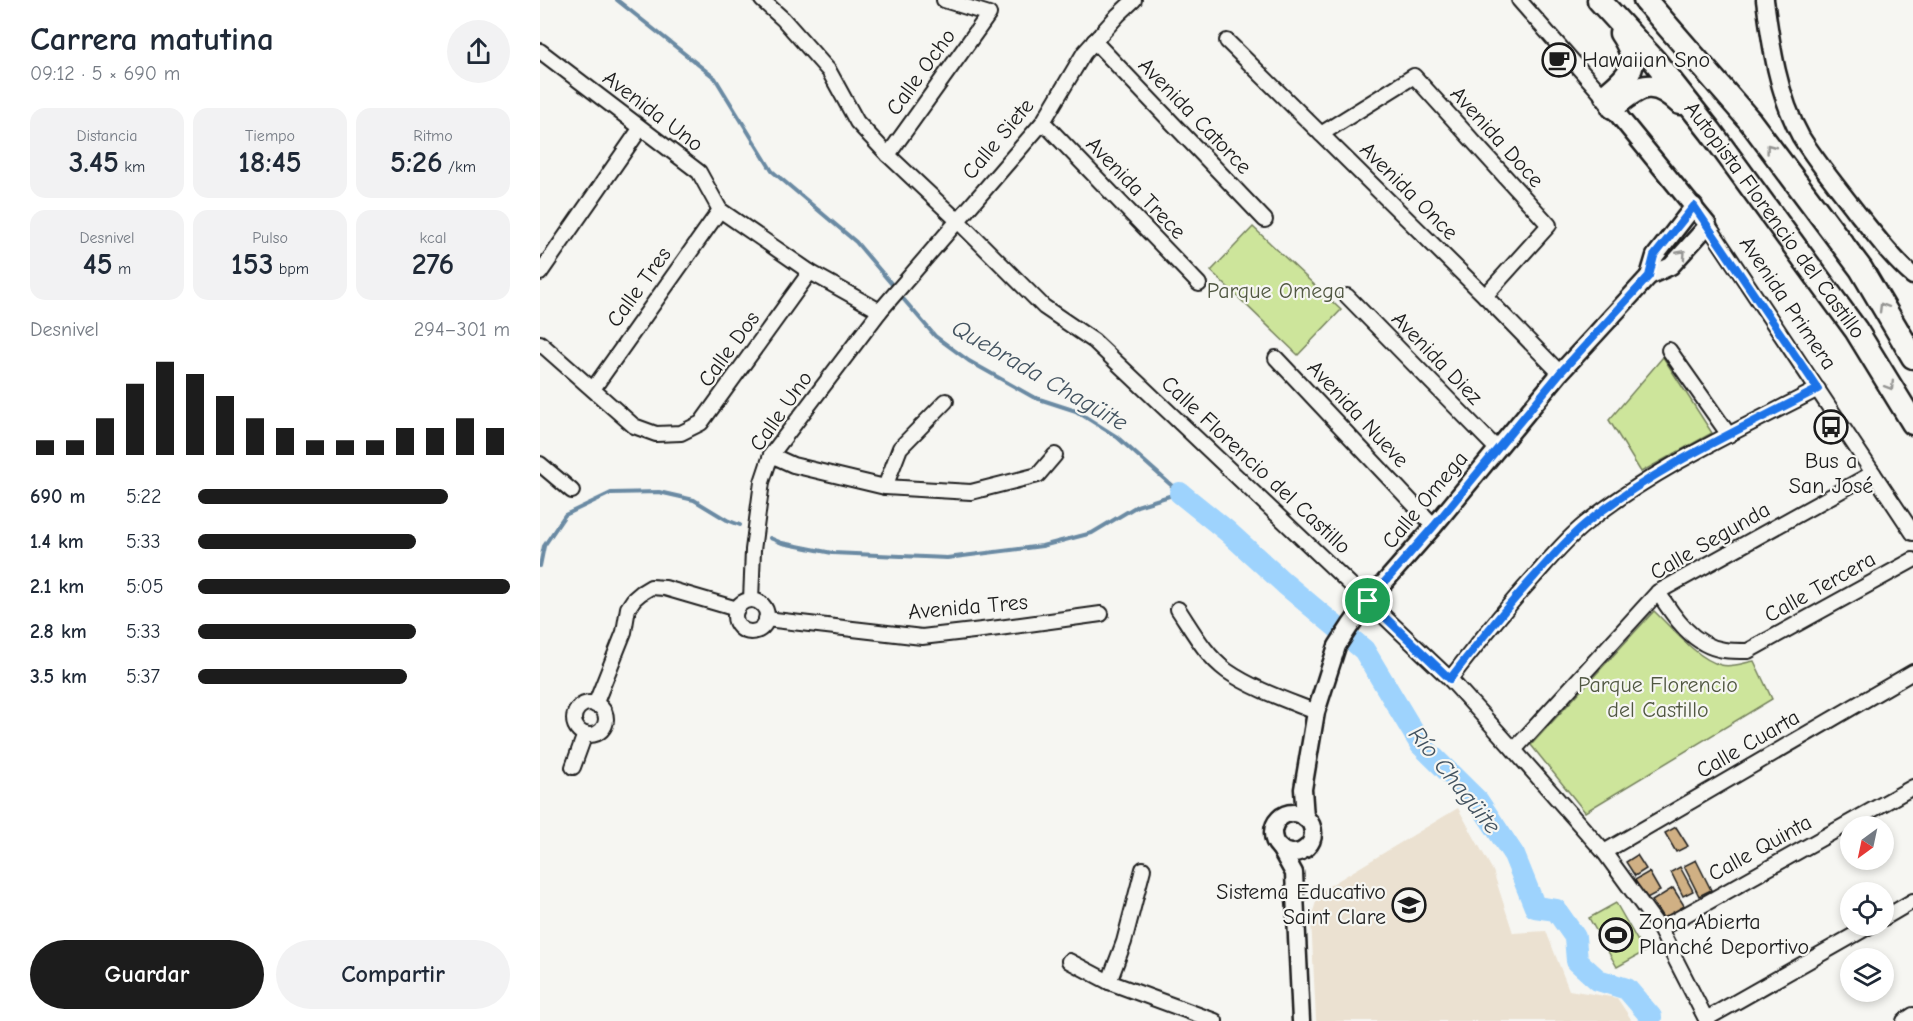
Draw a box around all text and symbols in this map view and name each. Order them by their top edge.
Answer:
text: Carrera matutina [30,20,274,58]
button: share [447,20,510,83]
street label: Calle Ocho [881,23,961,121]
cafe icon: Hawaiian Sno [1541,42,1577,78]
place label: Hawaiian Sno [1582,47,1710,73]
street label: Avenida Catorce [1133,52,1257,180]
text: 09:12 · 5 × 690 m [30,62,180,85]
street label: Avenida Uno [598,65,708,157]
street label: Avenida Doce [1445,81,1549,193]
street label: Calle Siete [957,93,1039,185]
street label: Autopista Florencio del Castillo [1679,96,1871,343]
text: Distancia [76,127,138,145]
text: Tiempo [245,127,295,145]
text: Ritmo [413,127,453,145]
street label: Avenida Trece [1081,131,1191,245]
street label: Avenida Once [1355,137,1463,245]
one-way arrow [1767,143,1778,154]
text: 3.45 [69,145,119,180]
text: 18:45 [238,145,302,180]
text: 5:26 [390,145,443,180]
text: km [119,158,145,176]
text: /km [443,158,476,176]
text: Desnivel [79,229,135,247]
text: Pulso [252,229,288,247]
text: kcal [420,229,446,247]
street label: Avenida Primera [1734,231,1842,375]
street label: Calle Tres [601,242,677,332]
text: 45 [83,247,113,282]
text: 153 [231,247,273,282]
text: 276 [412,247,454,282]
one-way arrow [1675,251,1686,261]
text: m [113,260,131,278]
text: bpm [273,260,309,278]
park label: Parque Omega [1207,278,1345,304]
one-way arrow [1879,302,1890,313]
street label: Calle Dos [693,306,765,392]
street label: Avenida Diez [1386,306,1488,410]
water label: Quebrada Chagüite [947,313,1133,437]
text: Desnivel [30,318,99,341]
text: 294–301 m [414,318,510,341]
street label: Avenida Nueve [1302,355,1414,473]
street label: Calle Uno [744,366,818,456]
street label: Calle Florencio del Castillo [1156,370,1356,560]
one-way arrow [1882,380,1894,390]
bus stop icon: Bus a San José [1813,409,1849,445]
street label: Calle Omega [1377,446,1473,554]
place label: Bus a San José [1789,448,1873,499]
text: 690 m [30,485,85,508]
text: 5:22 [126,485,161,508]
street label: Calle Segunda [1645,496,1775,586]
text: 1.4 km [30,530,84,553]
text: 5:33 [126,530,161,553]
street label: Calle Tercera [1760,546,1880,628]
text: 2.1 km [30,575,84,598]
text: 5:05 [126,575,163,598]
pin [1342,575,1393,626]
icon: arrive [1351,584,1384,617]
street label: Avenida Tres [907,589,1029,625]
text: 2.8 km [30,620,87,643]
text: 5:33 [126,620,161,643]
text: 3.5 km [30,665,87,688]
text: 5:37 [126,665,160,688]
park label: Parque Florencio del Castillo [1578,672,1738,723]
street label: Calle Cuarta [1692,704,1804,784]
water label: Río Chagüite [1403,721,1507,839]
street label: Calle Quinta [1704,809,1816,887]
north arrow [1840,816,1894,870]
map controls [1840,816,1894,1002]
place label: Sistema Educativo Saint Clare [1216,879,1386,930]
button: locate [1840,882,1894,936]
school or university icon: Sistema Educativo Saint Clare [1391,887,1427,923]
place label: Zona Abierta Planché Deportivo [1639,909,1809,960]
sports icon: Zona Abierta Planché Deportivo [1598,917,1634,953]
button: Guardar [30,940,264,1009]
button: Compartir [276,940,510,1009]
button: layers [1840,948,1894,1002]

